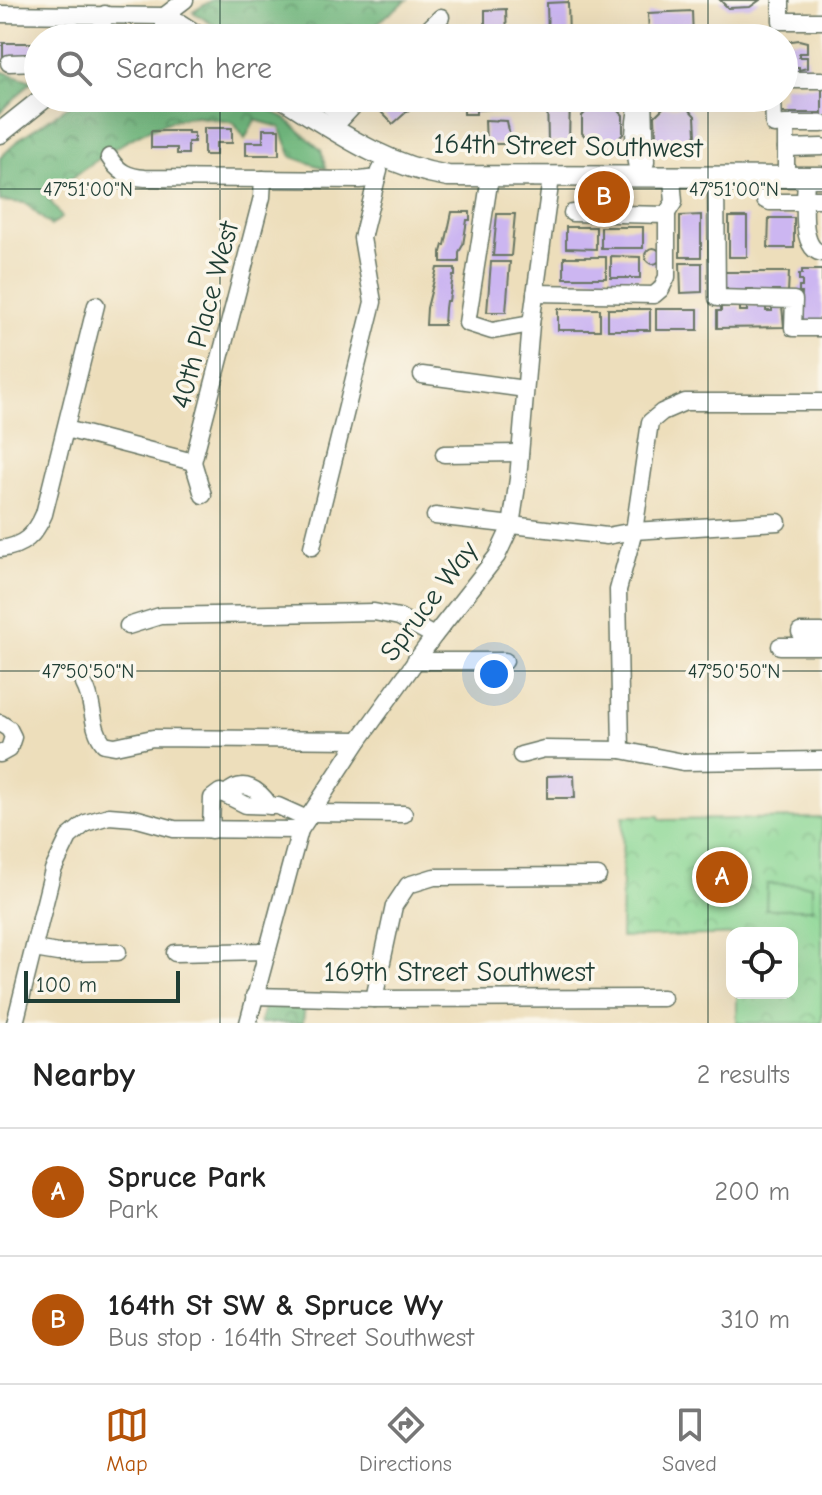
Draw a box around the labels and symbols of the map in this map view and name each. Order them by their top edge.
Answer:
street label: 164th Street Southwest [433,128,704,164]
pin: B [578,167,630,227]
text: 47°51'00"N [43,178,133,201]
text: 47°51'00"N [689,178,779,201]
street label: 40th Place West [165,217,246,412]
street label: Spruce Way [374,534,485,667]
your location [474,654,514,694]
text: 47°50'50"N [42,660,134,683]
text: 47°50'50"N [688,660,780,683]
pin: A [696,847,748,907]
street label: 169th Street Southwest [324,956,595,988]
scale bar [24,967,180,1003]

